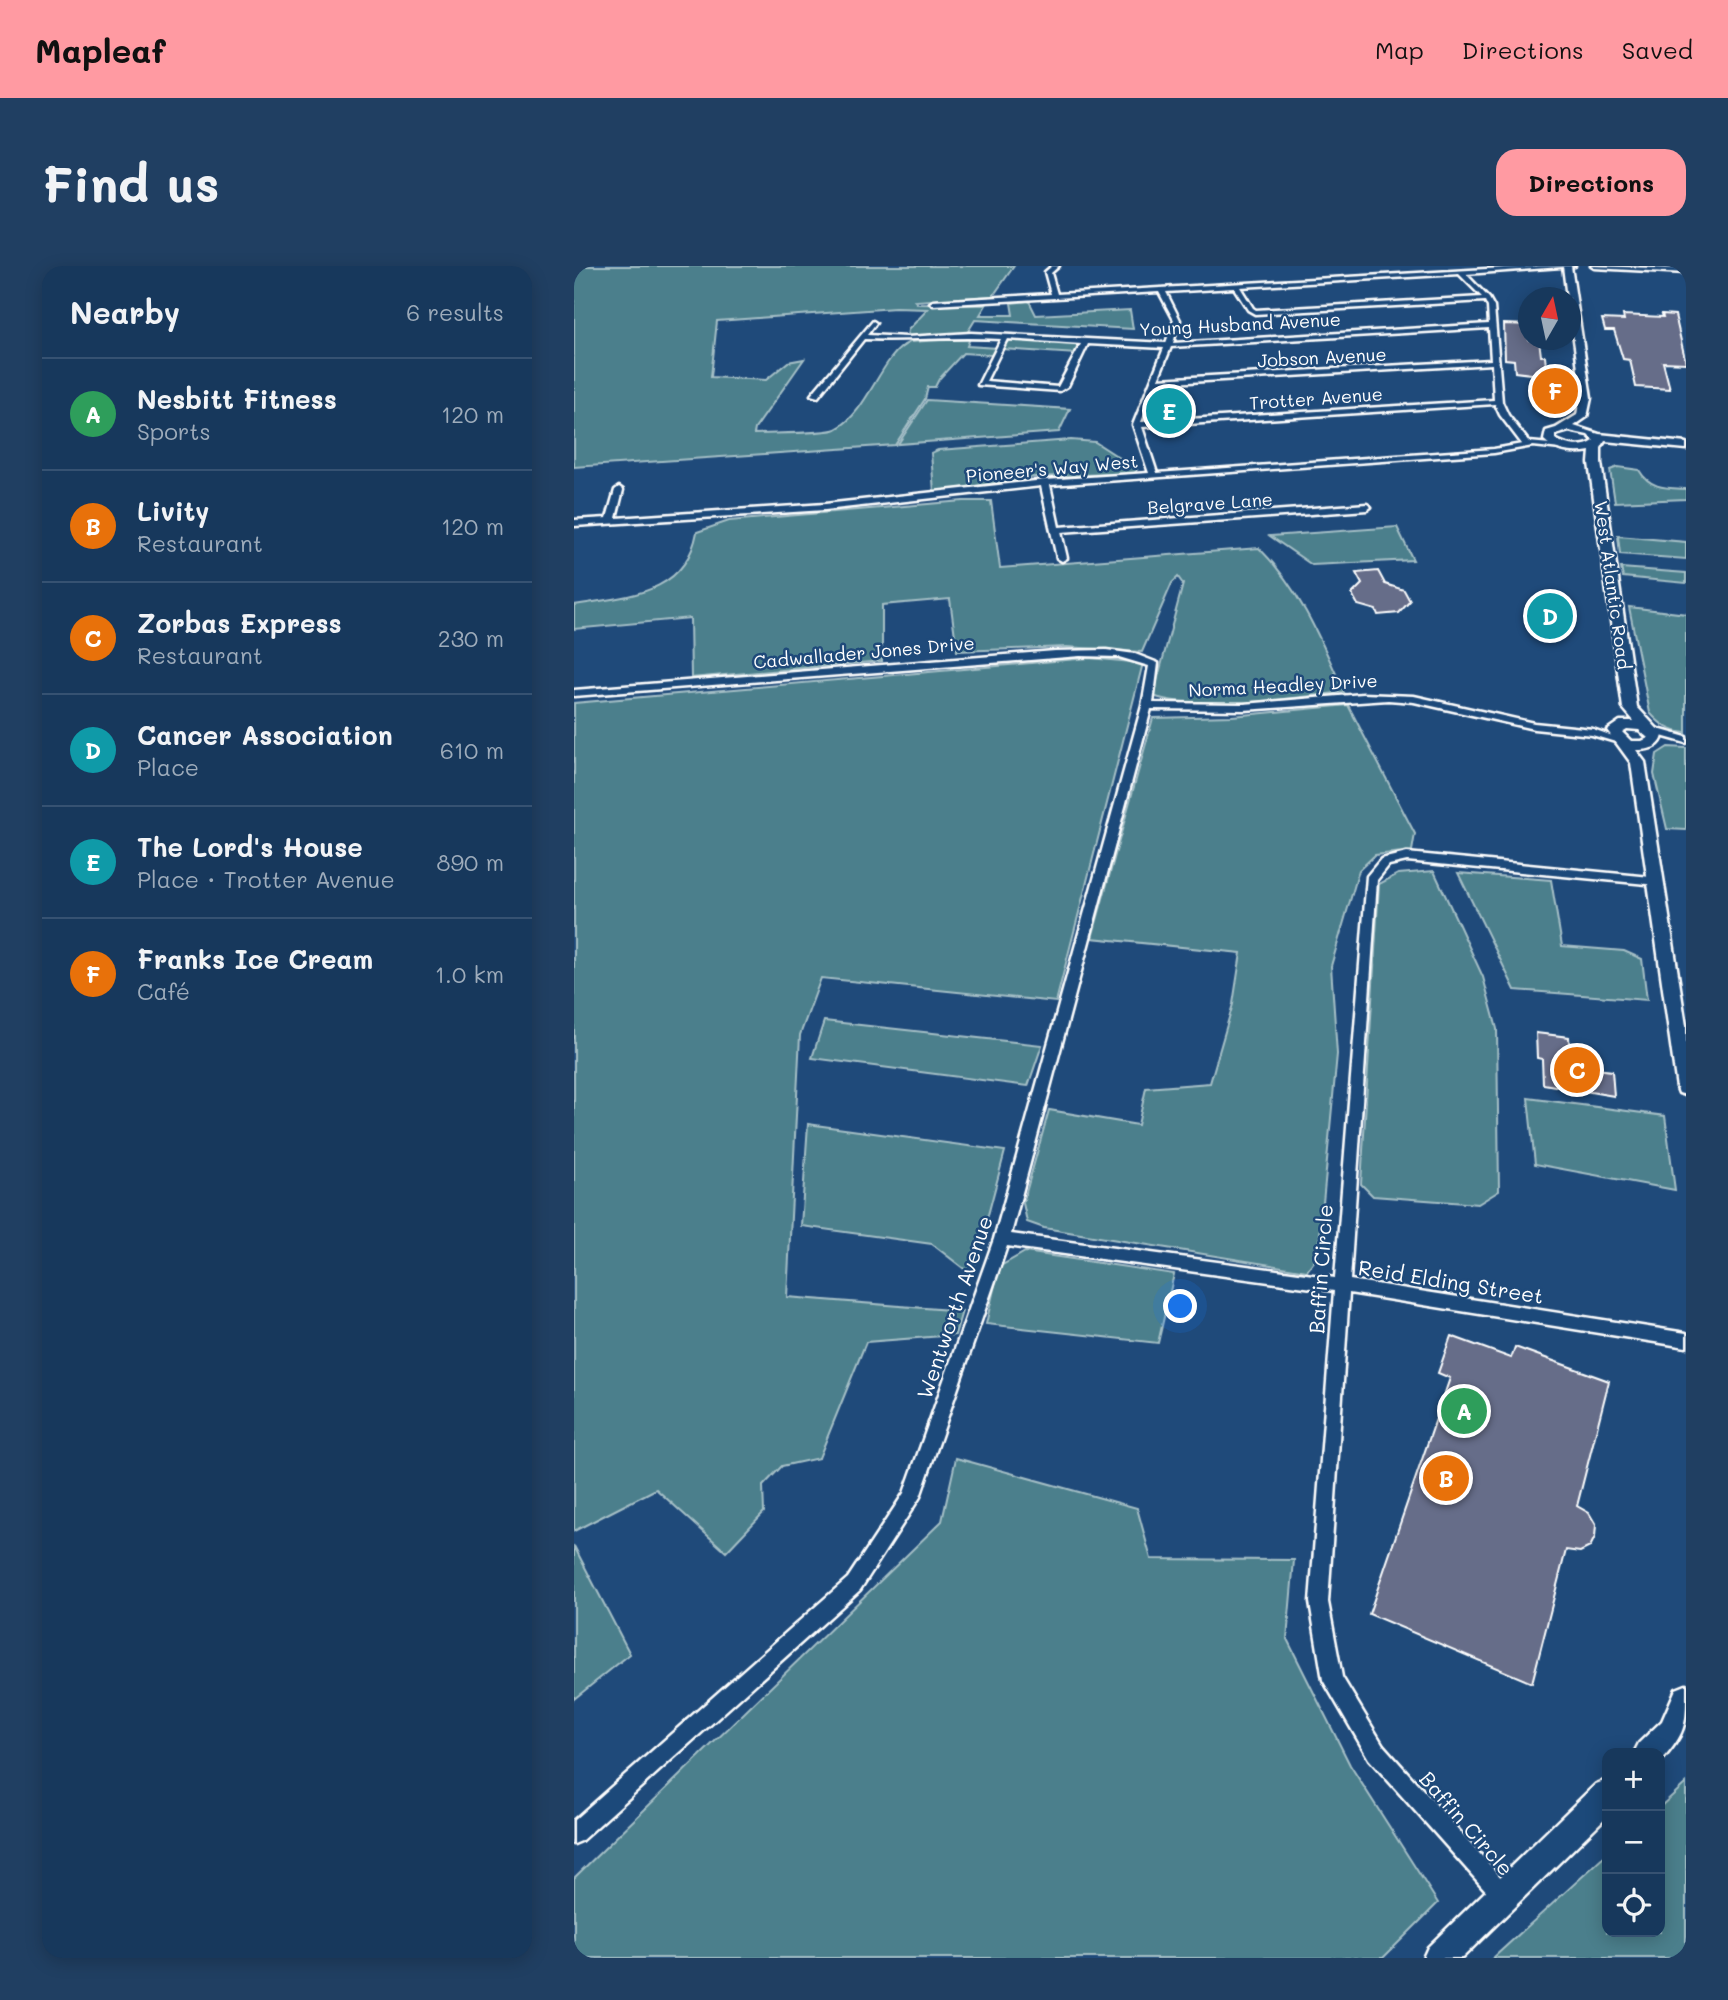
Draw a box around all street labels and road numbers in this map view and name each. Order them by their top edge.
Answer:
street label: Young Husband Avenue [1139,307,1341,341]
street label: Jobson Avenue [1257,342,1387,372]
street label: Trotter Avenue [1248,381,1384,415]
street label: Pioneer's Way West [965,449,1139,487]
street label: Belgrave Lane [1146,487,1274,519]
street label: West Atlantic Road [1589,499,1637,671]
street label: Cadwallader Jones Drive [752,630,976,674]
street label: Norma Headley Drive [1188,668,1378,702]
street label: Baffin Circle [1302,1203,1338,1335]
street label: Wentworth Avenue [910,1212,998,1402]
street label: Reid Elding Street [1356,1253,1546,1309]
street label: Baffin Circle [1414,1765,1520,1881]

